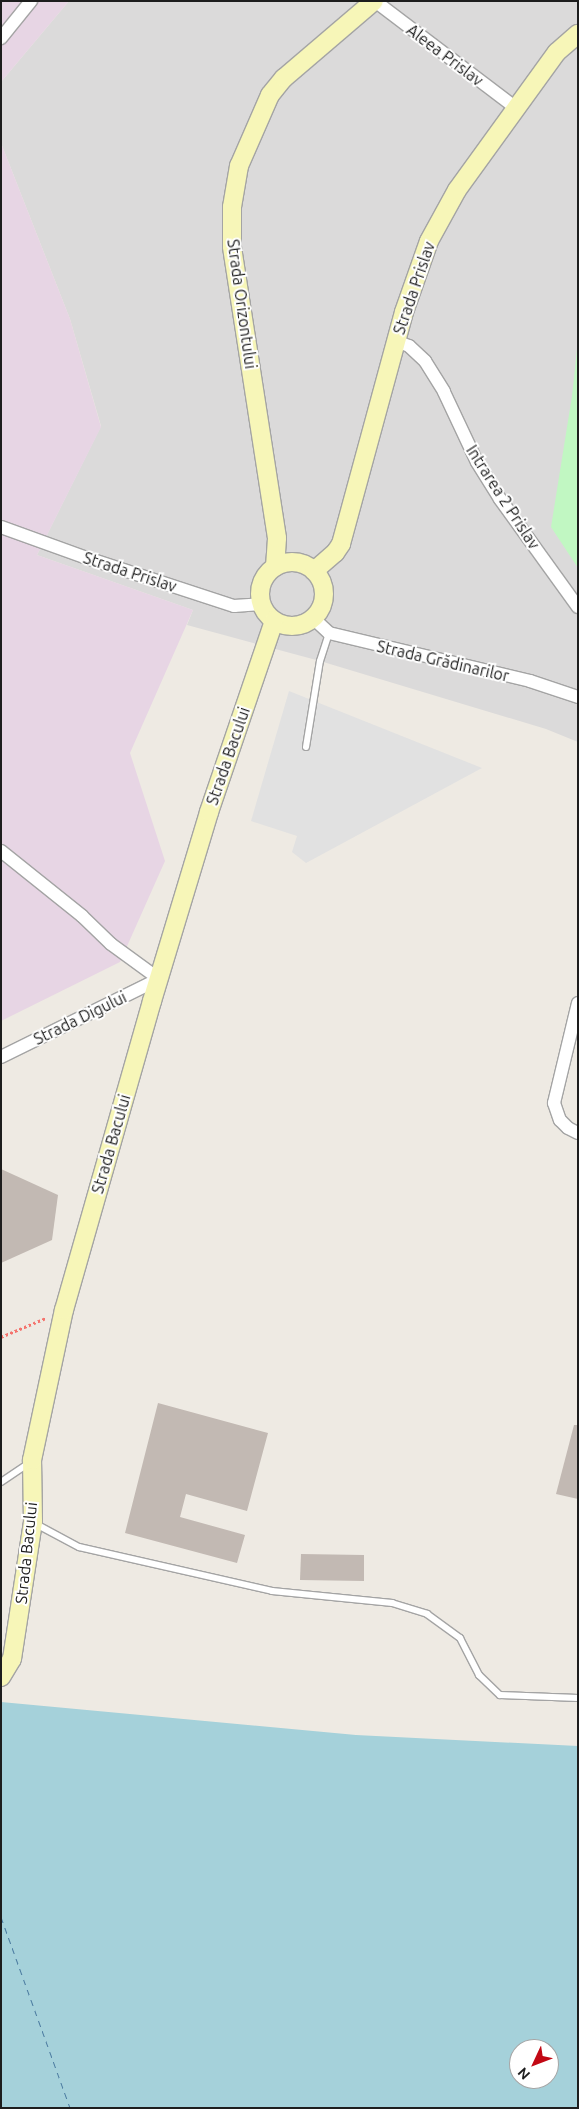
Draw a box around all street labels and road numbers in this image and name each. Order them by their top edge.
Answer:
street label: Aleea Prislav [403,20,487,90]
street label: Strada Orizontului [223,238,261,370]
street label: Strada Prislav [389,239,439,337]
street label: Intrarea 2 Prislav [462,441,544,553]
street label: Strada Prislav [81,548,179,596]
street label: Strada Grădinarilor [375,636,511,686]
street label: Strada Bacului [202,704,254,808]
street label: Strada Digului [30,987,130,1049]
street label: Strada Bacului [88,1092,134,1196]
street label: Strada Bacului [11,1501,41,1605]

